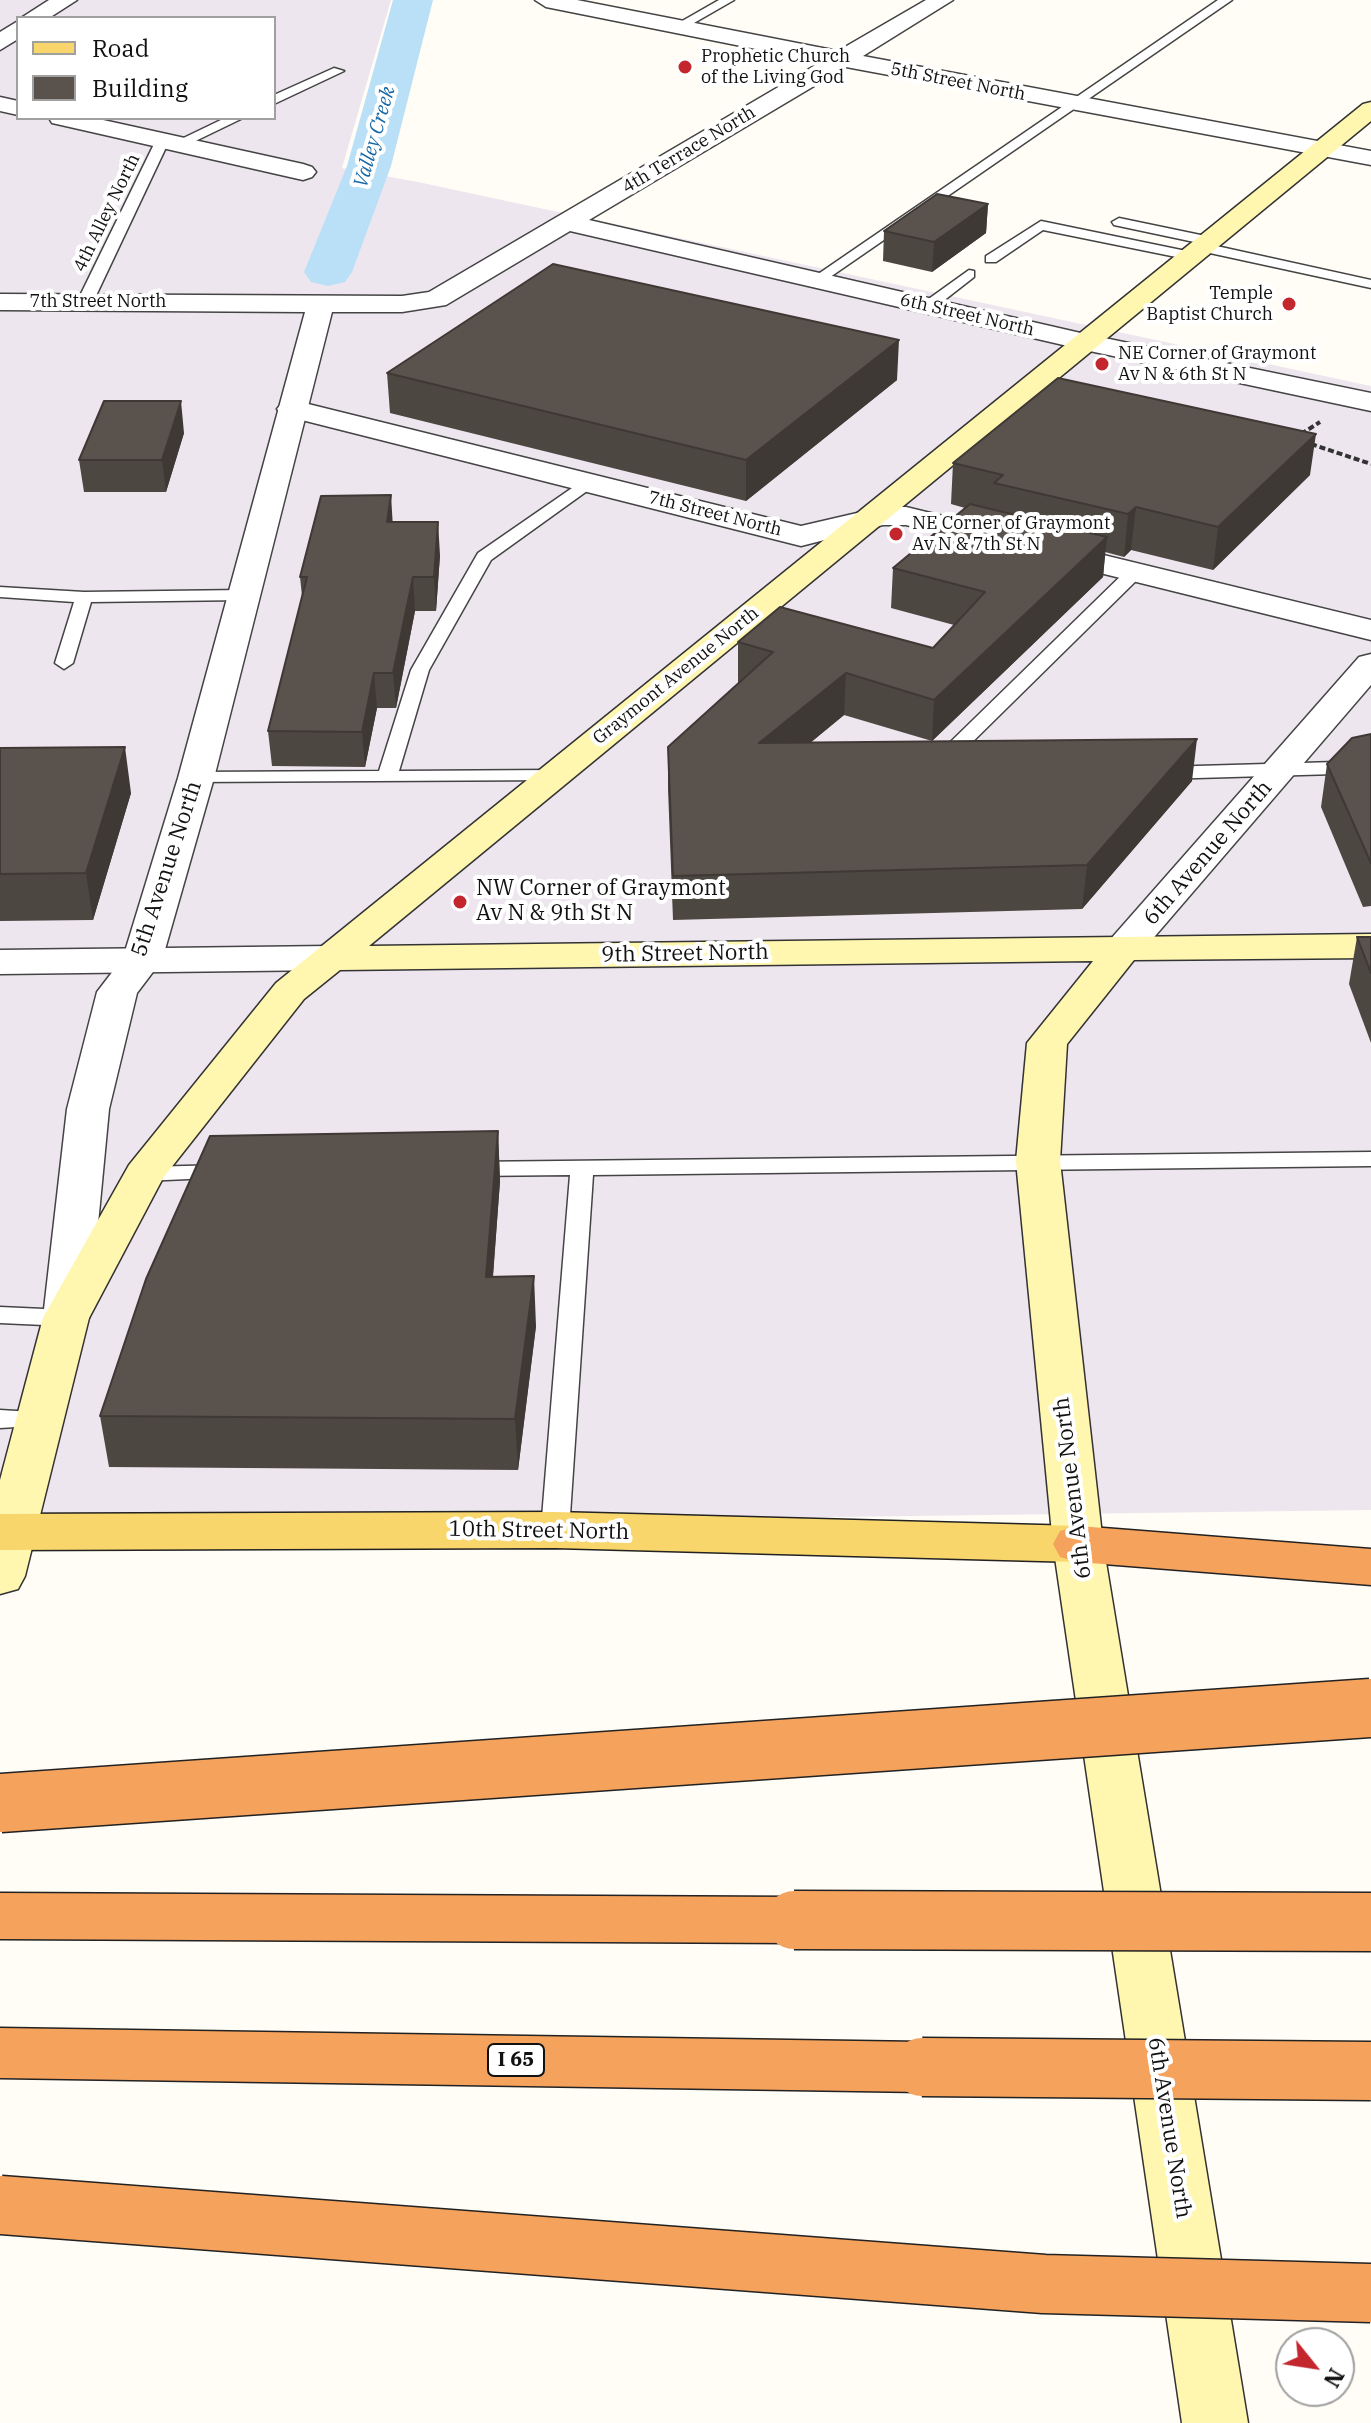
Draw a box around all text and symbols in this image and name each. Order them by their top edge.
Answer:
legend [16,16,276,120]
text: Road [92,32,149,64]
place label: Prophetic Church of the Living God [701,46,850,88]
marker: Prophetic Church of the Living God [676,58,694,76]
street label: 5th Street North [889,58,1027,106]
text: Building [92,72,188,104]
water label: Valley Creek [349,84,401,190]
street label: 4th Terrace North [618,102,760,198]
street label: 4th Alley North [69,150,145,276]
place label: Temple Baptist Church [1146,283,1273,326]
street label: 6th Street North [898,289,1036,341]
street label: 7th Street North [29,291,167,313]
marker: Temple Baptist Church [1280,295,1298,313]
place label: NE Corner of Graymont Av N & 6th St N [1118,343,1316,386]
marker: NE Corner of Graymont Av N & 6th St N [1093,355,1111,373]
street label: 7th Street North [646,487,784,541]
place label: NE Corner of Graymont Av N & 7th St N [912,513,1110,556]
marker: NE Corner of Graymont Av N & 7th St N [887,525,905,543]
street label: Graymont Avenue North [589,603,763,749]
street label: 6th Avenue North [1138,775,1278,931]
street label: 5th Avenue North [126,778,208,960]
place label: NW Corner of Graymont Av N & 9th St N [476,876,726,928]
marker: NW Corner of Graymont Av N & 9th St N [451,893,469,911]
street label: 9th Street North [601,939,769,969]
street label: 6th Avenue North [1049,1396,1097,1580]
street label: 10th Street North [448,1516,630,1546]
street label: 6th Avenue North [1142,2036,1196,2220]
road number: I 65 [488,2044,544,2076]
north arrow [1275,2327,1355,2407]
text: N [1318,2363,1351,2393]

